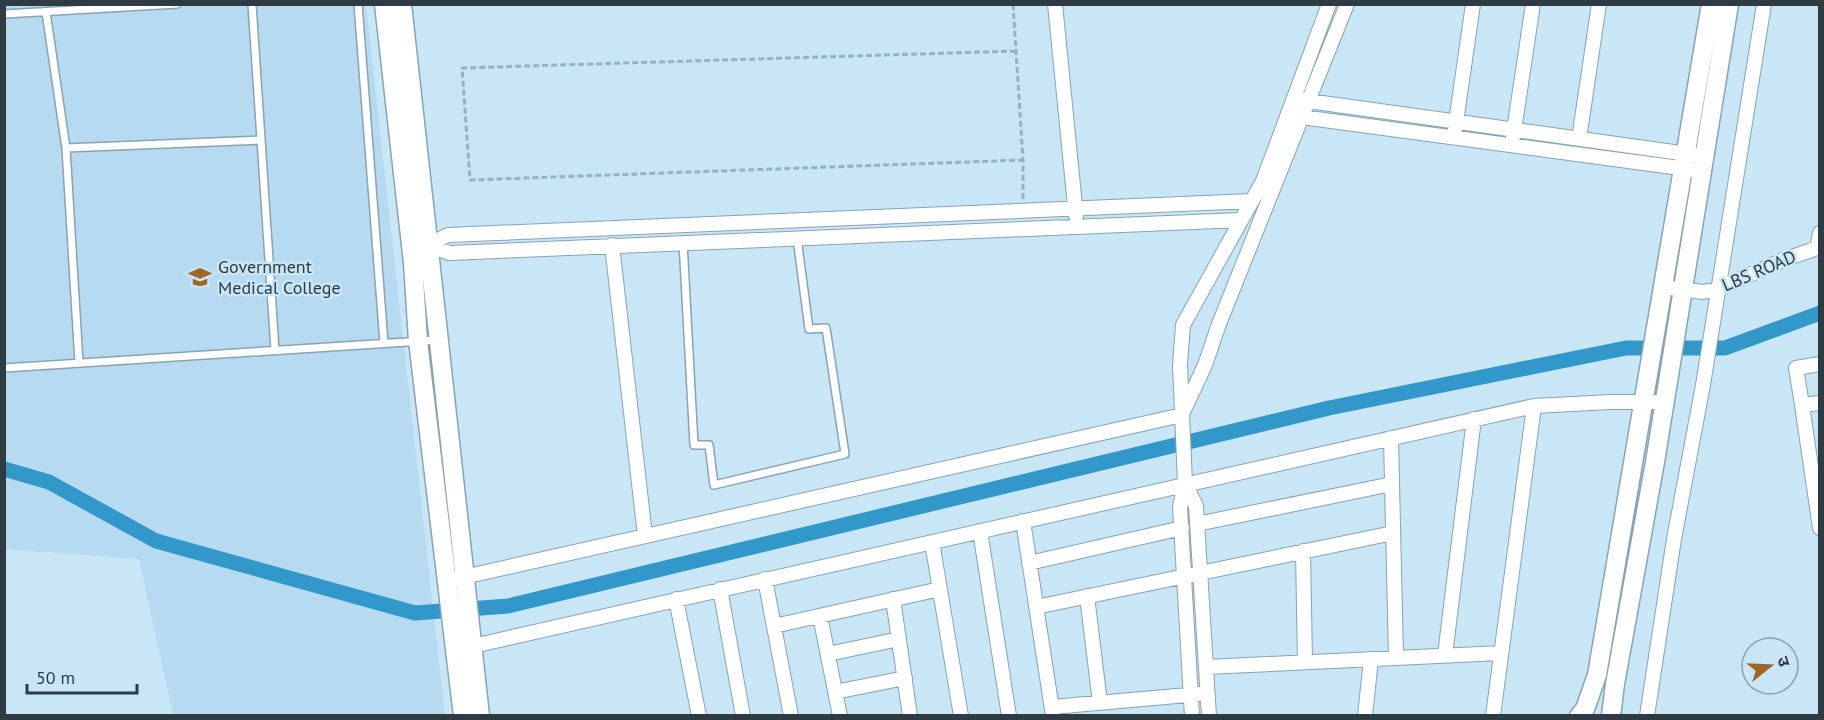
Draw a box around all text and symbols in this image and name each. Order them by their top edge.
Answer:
street label: LBS ROAD [1718,245,1799,296]
place label: Government Medical College [218,255,341,299]
school or university icon: Government Medical College [187,264,213,290]
north arrow [1740,636,1800,696]
text: उ [1773,654,1795,670]
scale bar [27,657,136,695]
text: 50 m [36,666,75,689]

